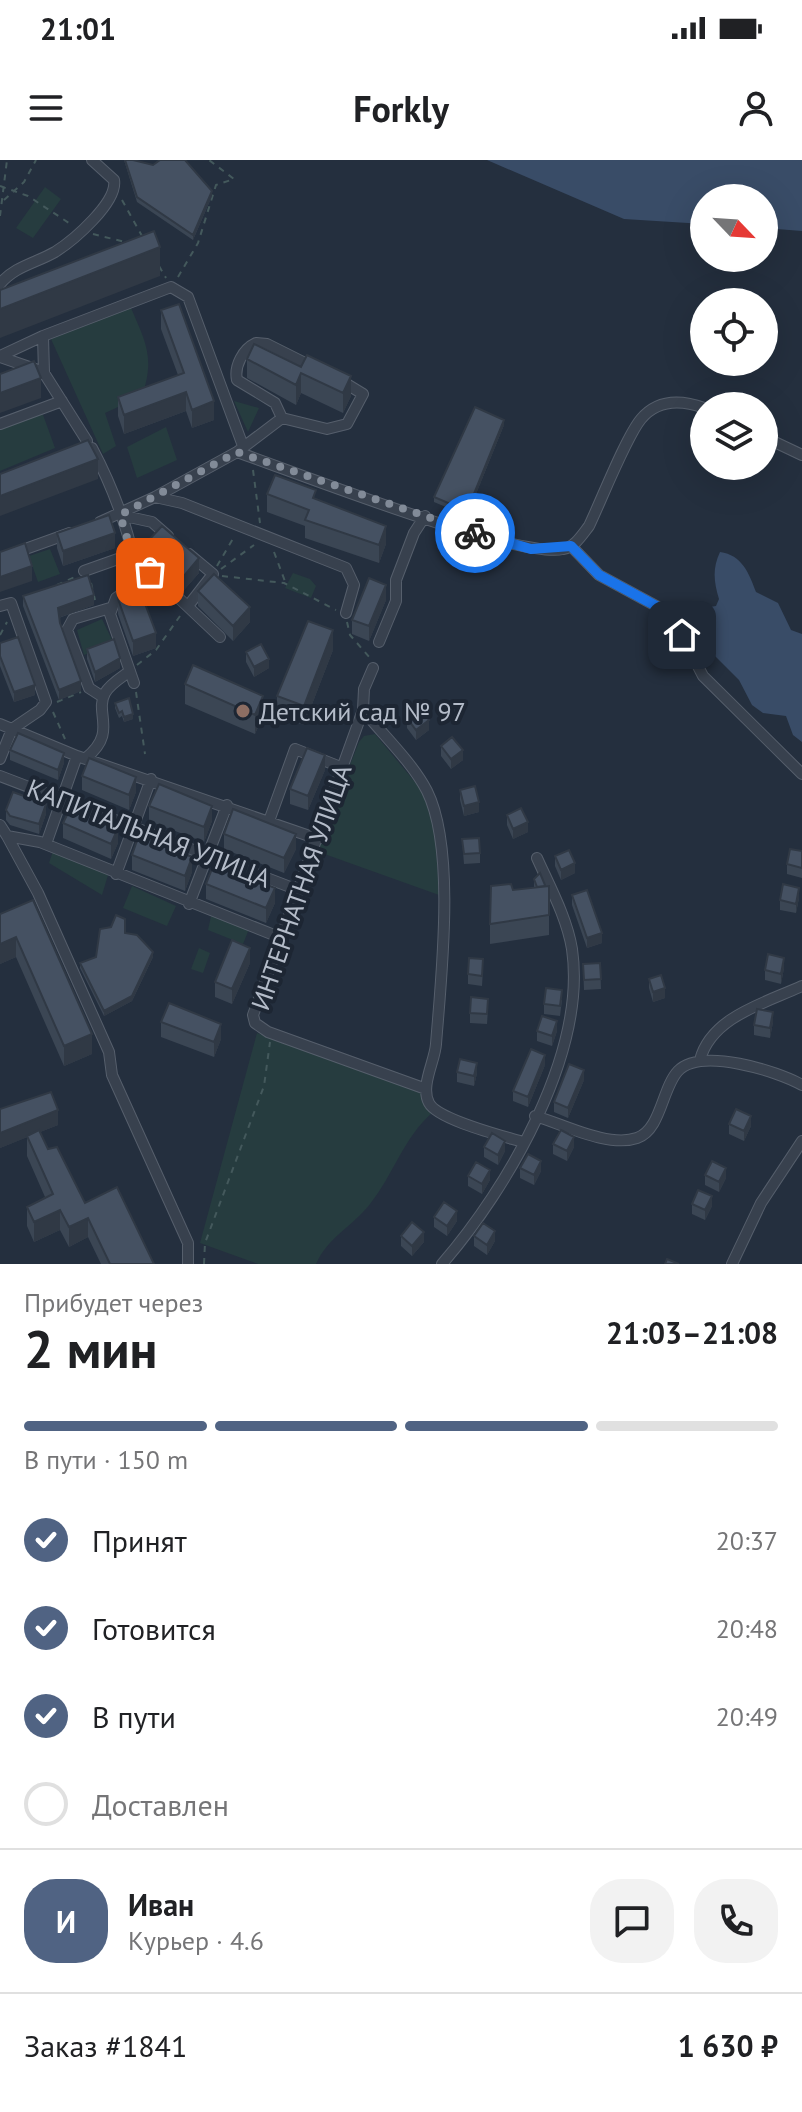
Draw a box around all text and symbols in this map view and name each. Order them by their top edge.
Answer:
text: 21:01 [40,9,116,48]
text: Forkly [353,85,449,132]
icon: menu [24,86,68,130]
icon: person [734,86,778,130]
north arrow [690,184,778,272]
map controls [690,184,778,480]
button: locate [690,288,778,376]
button: layers [690,392,778,480]
courier [435,493,515,573]
icon: bike [453,511,497,555]
pin [116,538,184,606]
icon: bag [128,550,172,594]
pin [648,601,716,669]
icon: home [660,613,704,657]
place label: Детский сад № 97 [259,695,466,728]
marker: Детский сад № 97 [234,702,252,720]
street label: ИНТЕРНАТНАЯ УЛИЦА [243,760,359,1014]
street label: КАПИТАЛЬНАЯ УЛИЦА [22,771,276,895]
text: Прибудет через [24,1286,203,1319]
text: 21:03–21:08 [606,1313,778,1352]
text: 2 мин [24,1315,158,1382]
text: В пути · 150 m [24,1443,188,1476]
icon: check [24,1518,68,1562]
text: Принят [92,1521,187,1560]
text: 20:37 [716,1524,778,1557]
icon: check [24,1606,68,1650]
text: Готовится [92,1609,216,1648]
text: 20:48 [716,1612,778,1645]
icon: check [24,1694,68,1738]
text: В пути [92,1697,176,1736]
text: 20:49 [716,1700,778,1733]
text: Доставлен [92,1785,229,1824]
button: chat [590,1879,674,1963]
button: phone [694,1879,778,1963]
text: Иван [128,1885,194,1924]
text: И [56,1902,76,1941]
text: Курьер · 4.6 [128,1924,264,1957]
text: Заказ #1841 [24,2026,187,2065]
text: 1 630 ₽ [678,2026,778,2065]

